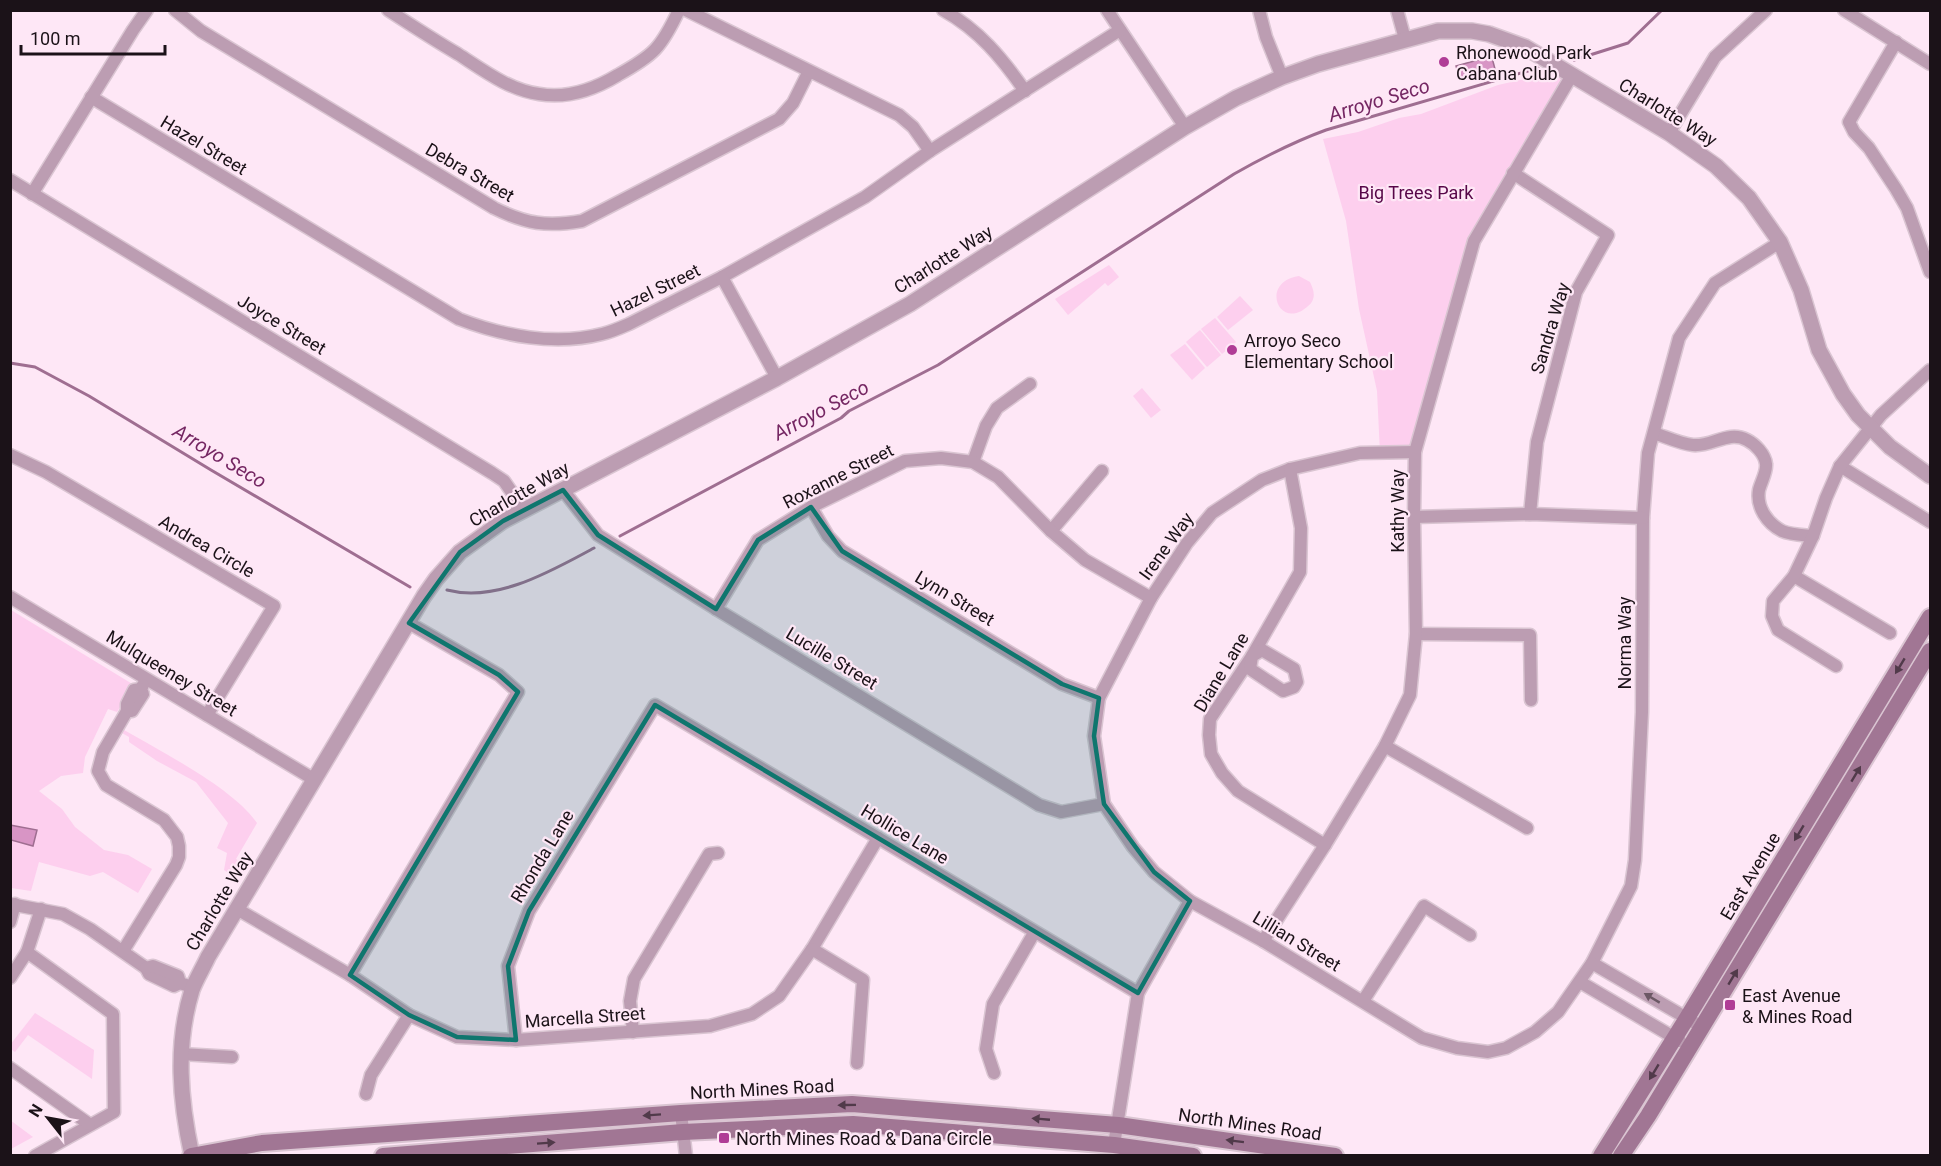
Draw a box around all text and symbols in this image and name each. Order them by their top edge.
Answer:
scale bar [21,18,165,56]
text: 100 m [30,28,81,49]
place label: Rhonewood Park Cabana Club [1456,42,1593,84]
marker: Rhonewood Park Cabana Club [1437,55,1451,69]
water label: Arroyo Seco [1325,73,1433,127]
street label: Charlotte Way [1615,73,1721,151]
street label: Hazel Street [157,111,251,179]
street label: Debra Street [422,138,518,206]
park label: Big Trees Park [1359,182,1474,203]
street label: Charlotte Way [890,220,996,298]
street label: Hazel Street [607,259,703,321]
street label: Sandra Way [1526,279,1574,376]
street label: Joyce Street [234,289,330,359]
place label: Arroyo Seco Elementary School [1244,330,1393,372]
marker: Arroyo Seco Elementary School [1225,343,1239,357]
water label: Arroyo Seco [768,375,873,446]
water label: Arroyo Seco [168,418,271,493]
street label: Roxanne Street [779,439,897,513]
street label: Charlotte Way [465,457,573,531]
street label: Kathy Way [1387,469,1408,553]
street label: Irene Way [1135,508,1198,584]
street label: Andrea Circle [155,510,259,582]
street label: Lynn Street [912,566,999,630]
street label: Norma Way [1614,596,1635,690]
street label: Lucille Street [782,622,882,694]
street label: Mulqueeney Street [103,626,241,720]
street label: Diane Lane [1189,628,1253,716]
one-way arrow [1895,658,1905,675]
one-way arrow [1851,765,1861,782]
street label: Hollice Lane [857,800,953,868]
street label: Rhonda Lane [506,806,578,906]
one-way arrow [1793,825,1804,841]
street label: East Avenue [1716,828,1784,924]
street label: Charlotte Way [181,847,257,954]
street label: Lillian Street [1249,907,1345,976]
one-way arrow [1727,969,1738,985]
place label: East Avenue & Mines Road [1742,985,1852,1027]
one-way arrow [1643,993,1660,1003]
marker: East Avenue & Mines Road [1723,998,1737,1012]
street label: Marcella Street [524,1002,646,1032]
one-way arrow [1649,1064,1660,1080]
street label: North Mines Road [689,1075,835,1103]
north arrow [18,1088,78,1148]
one-way arrow [838,1100,857,1110]
text: N [25,1101,47,1120]
street label: North Mines Road [1177,1104,1323,1144]
one-way arrow [643,1110,662,1119]
one-way arrow [1032,1114,1051,1124]
place label: North Mines Road & Dana Circle [736,1128,992,1149]
marker: North Mines Road & Dana Circle [717,1131,731,1145]
one-way arrow [1226,1136,1245,1145]
one-way arrow [536,1138,555,1148]

